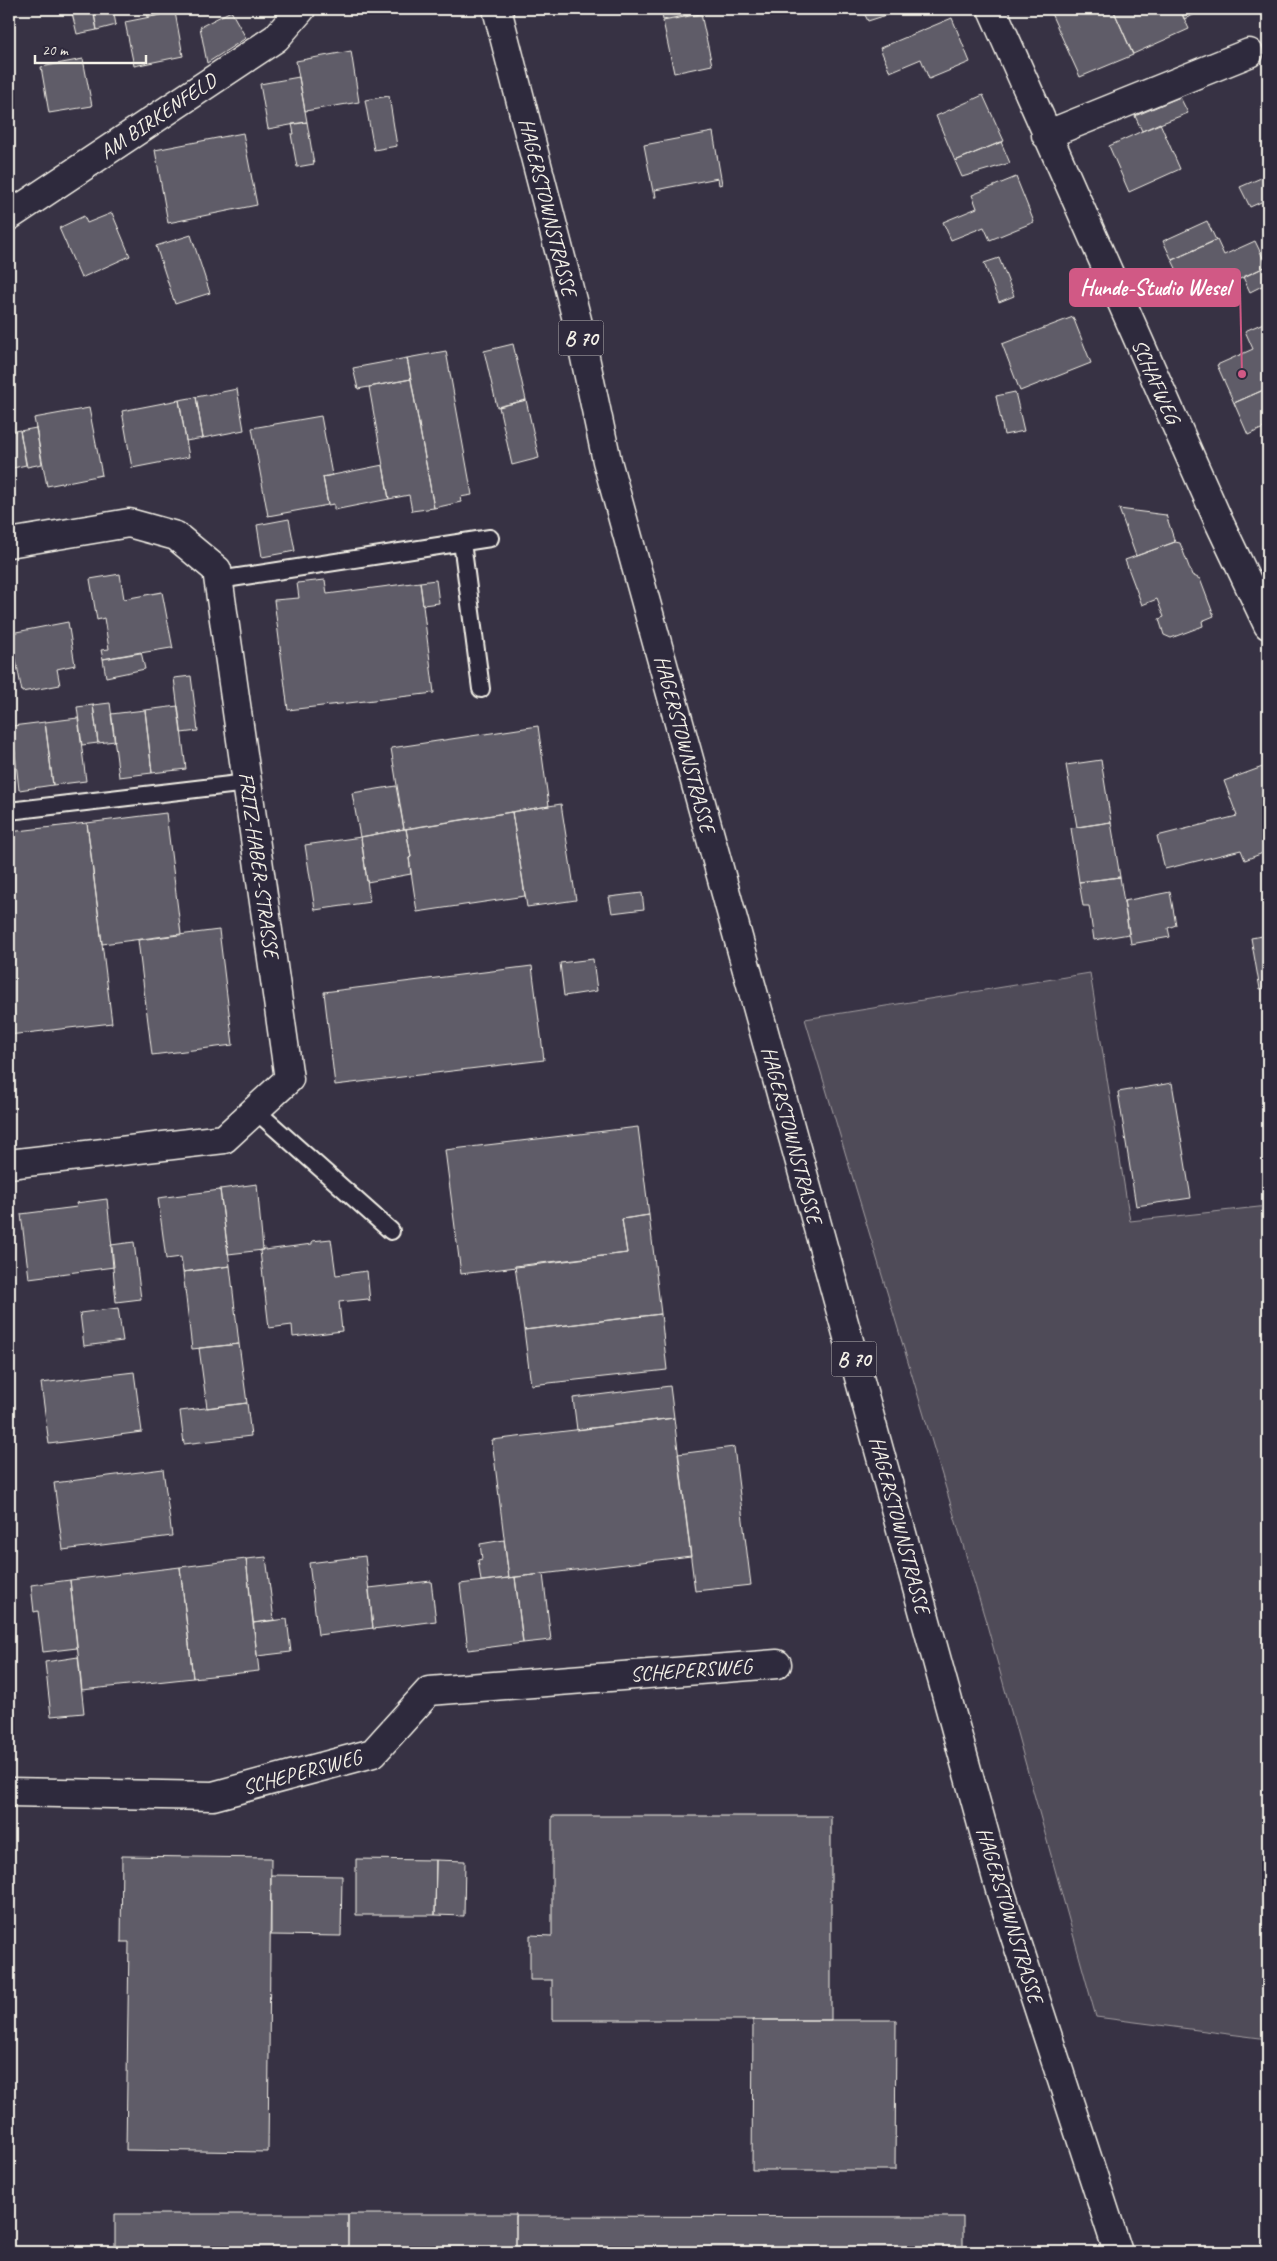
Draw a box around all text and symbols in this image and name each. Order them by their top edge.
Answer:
scale bar [35,32,146,64]
text: 20 m [42,41,69,60]
street label: AM BIRKENFELD [95,66,223,165]
street label: HAGERSTOWNSTRASSE [513,115,583,301]
callout: Hunde-Studio Wesel [1070,269,1240,306]
text: Hunde-Studio Wesel [1080,274,1234,302]
road number: B 70 [558,320,604,356]
street label: SCHAFWEG [1126,335,1187,430]
street label: HAGERSTOWNSTRASSE [649,653,722,838]
street label: FRITZ-HABER-STRASSE [233,771,285,962]
street label: HAGERSTOWNSTRASSE [756,1044,829,1229]
road number: B 70 [832,1342,876,1376]
street label: HAGERSTOWNSTRASSE [864,1434,937,1619]
street label: SCHEPERSWEG [629,1653,755,1687]
street label: SCHEPERSWEG [240,1743,367,1800]
street label: HAGERSTOWNSTRASSE [971,1824,1050,2008]

